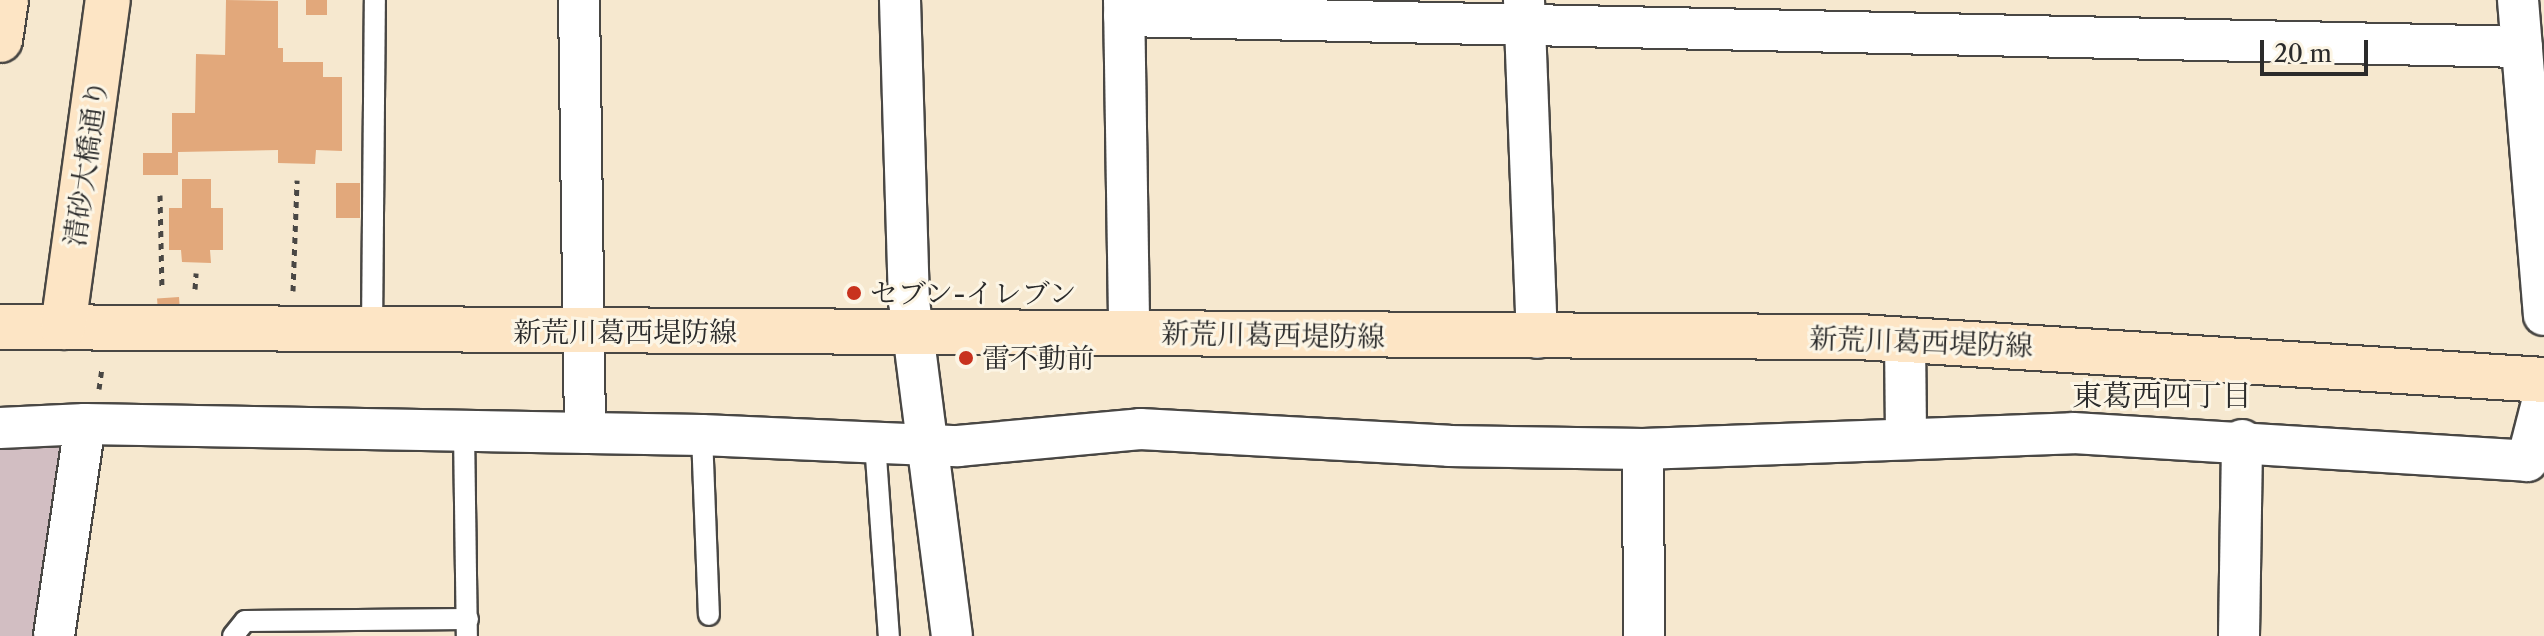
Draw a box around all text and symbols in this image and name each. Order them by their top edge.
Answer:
scale bar [2264,24,2372,74]
text: 20 m [2274,39,2332,68]
street label: 清砂大橋通り [58,77,114,249]
place label: セブン-イレブン [870,276,1079,310]
marker: セブン-イレブン [845,284,863,302]
street label: 新荒川葛西堤防線 [513,315,737,349]
street label: 新荒川葛西堤防線 [1161,316,1385,354]
street label: 新荒川葛西堤防線 [1808,321,2034,363]
place label: 雷不動前 [982,341,1094,375]
marker: 雷不動前 [957,349,975,367]
district label: 東葛西四丁目 [2072,378,2252,414]

